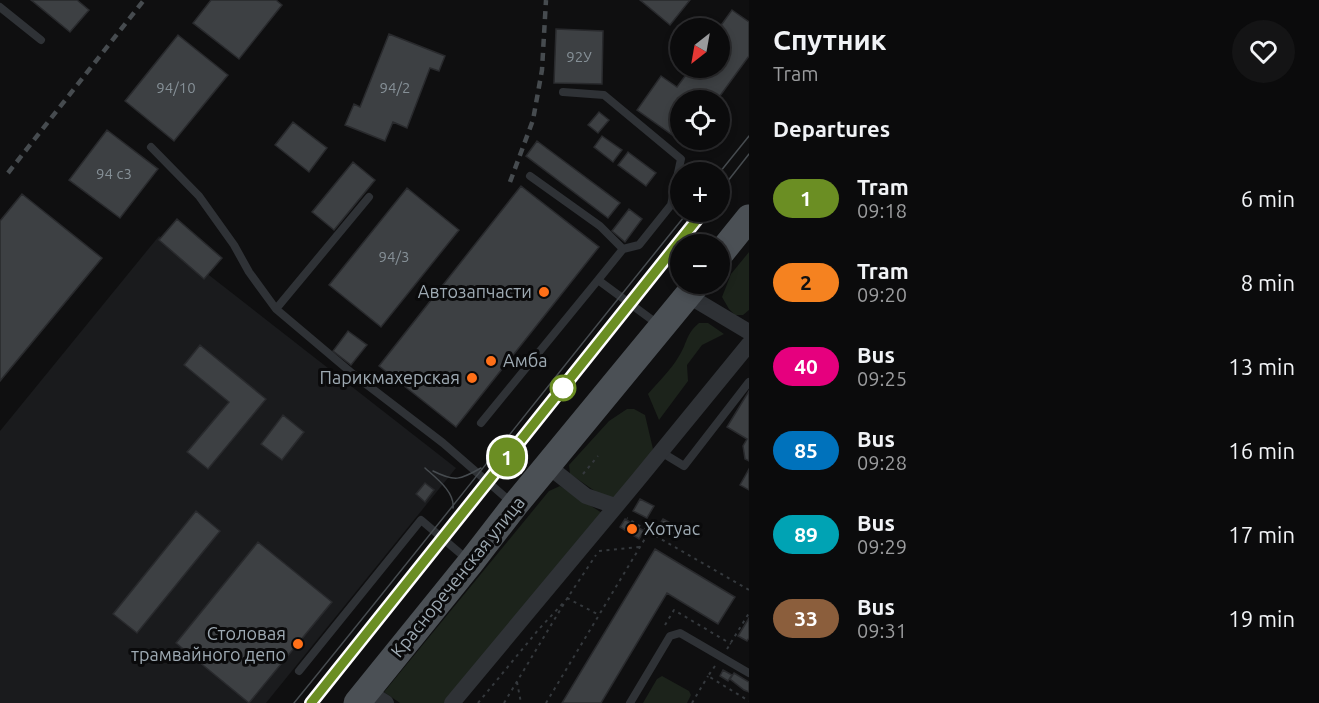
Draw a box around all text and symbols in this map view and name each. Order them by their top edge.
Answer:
north arrow [670,18,730,78]
map controls [670,18,730,294]
button: heart [1232,20,1295,83]
text: Спутник [773,24,887,55]
house number: 92У [566,48,592,65]
text: Tram [773,62,819,85]
house number: 94/10 [156,79,196,96]
house number: 94/2 [380,79,410,96]
button: locate [670,90,730,150]
text: Departures [773,116,890,141]
button: + [670,162,730,222]
house number: 94 с3 [96,165,132,182]
text: Tram [857,174,909,199]
text: 1 [800,186,812,210]
text: 6 min [1241,186,1295,211]
text: 09:18 [857,199,907,222]
button: − [670,234,730,294]
house number: 94/3 [379,248,409,265]
text: Tram [857,258,909,283]
text: 2 [800,270,812,294]
text: 8 min [1241,270,1295,295]
place label: Автозапчасти [418,281,532,301]
text: 09:20 [857,283,907,306]
marker: Автозапчасти [537,285,551,299]
text: Bus [857,342,895,367]
place label: Амба [503,350,548,370]
marker: Амба [484,354,498,368]
text: 40 [794,354,818,378]
text: 13 min [1228,354,1295,379]
place label: Парикмахерская [320,367,460,387]
text: 09:25 [857,367,907,390]
marker: Парикмахерская [465,371,479,385]
unlabelled marker [550,375,576,401]
text: Bus [857,426,895,451]
line badge: 1 [488,438,526,476]
text: 85 [794,438,818,462]
text: 16 min [1228,438,1295,463]
text: 1 [501,445,513,469]
text: 09:28 [857,451,907,474]
street label: Краснореченская улица [386,492,528,661]
text: Bus [857,510,895,535]
place label: Хотуас [644,518,700,538]
marker: Хотуас [625,522,639,536]
text: 89 [794,522,818,546]
text: 17 min [1228,522,1295,547]
text: 09:29 [857,535,907,558]
text: Bus [857,594,895,619]
text: 33 [794,606,818,630]
text: 19 min [1228,606,1295,631]
text: 09:31 [857,619,907,642]
place label: Столовая трамвайного депо [131,623,286,664]
marker: Столовая трамвайного депо [291,637,305,651]

